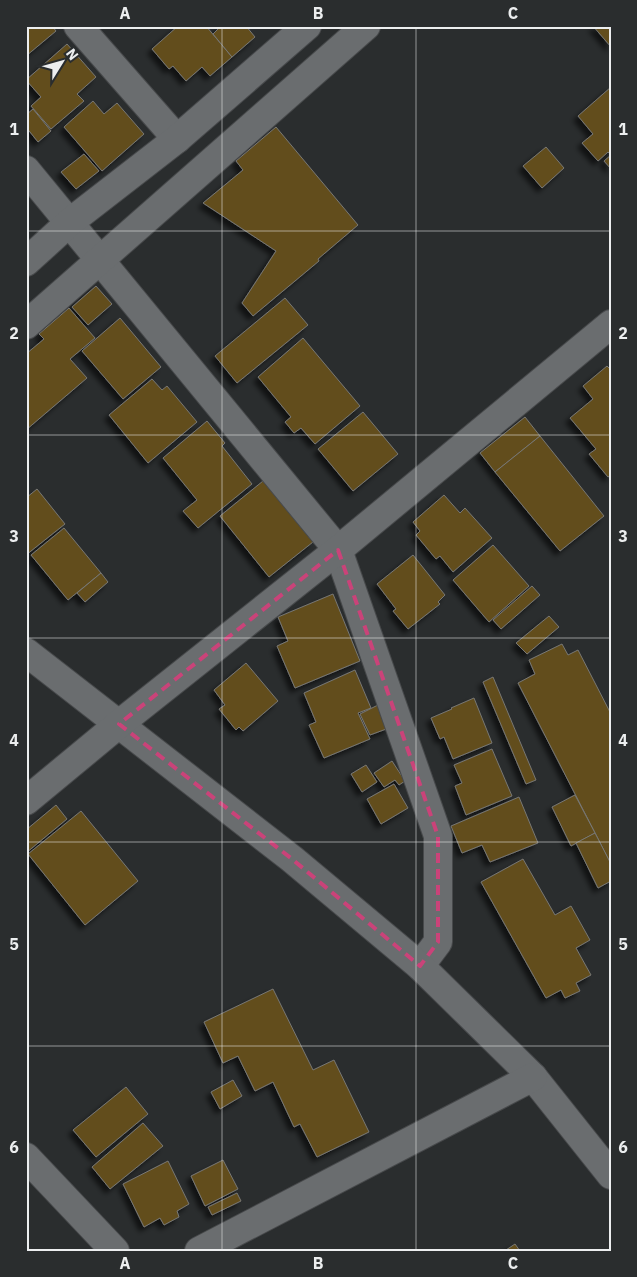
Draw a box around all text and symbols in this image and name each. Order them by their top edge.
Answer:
text: A [120,3,131,23]
text: B [313,3,324,23]
text: C [508,3,518,23]
north arrow [38,38,88,88]
text: N [62,45,83,64]
text: 1 [9,119,19,139]
text: 1 [618,119,628,139]
text: 2 [9,323,19,343]
text: 2 [618,323,628,343]
text: 3 [9,526,19,546]
text: 3 [618,526,628,546]
text: 4 [9,730,19,750]
text: 4 [618,730,628,750]
text: 5 [9,934,19,954]
text: 5 [618,934,628,954]
text: 6 [9,1137,19,1157]
text: 6 [618,1137,628,1157]
text: A [120,1253,131,1273]
text: B [313,1253,324,1273]
text: C [508,1253,518,1273]

